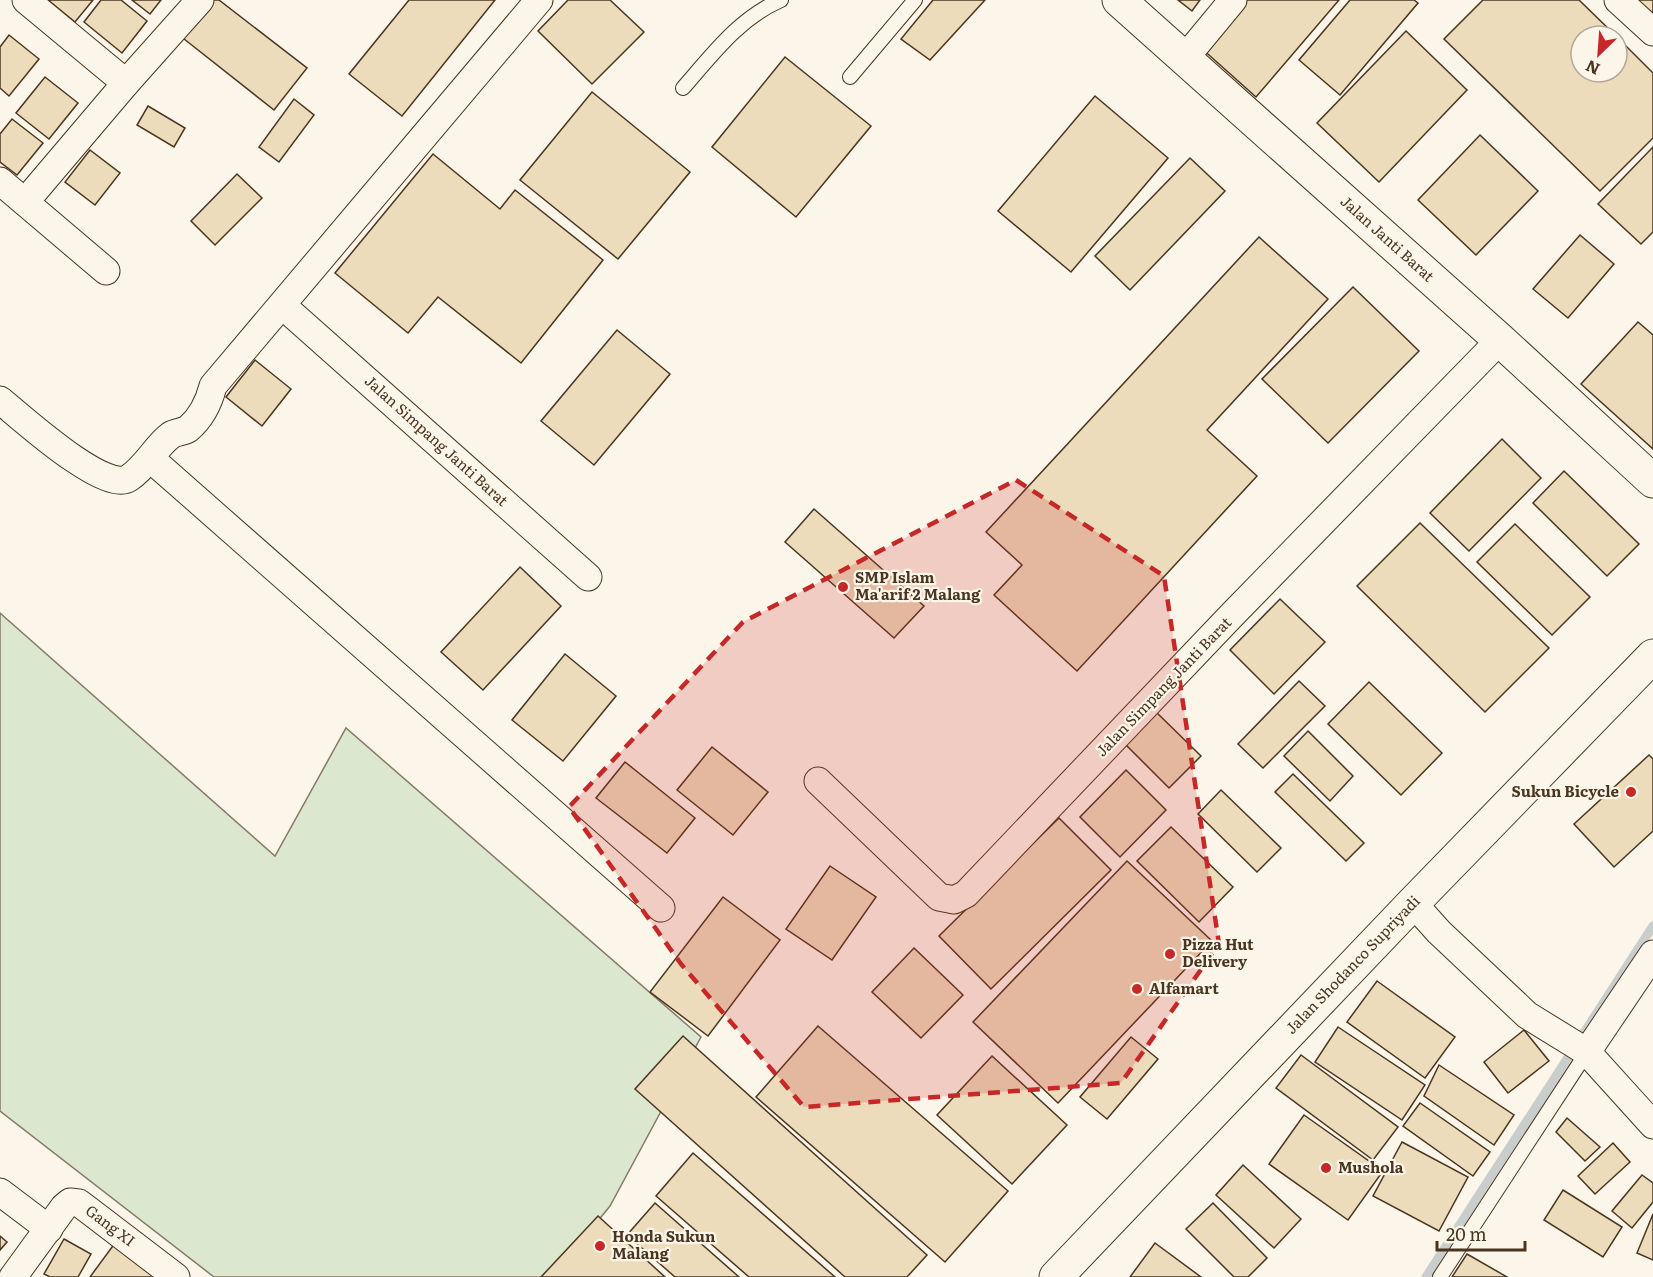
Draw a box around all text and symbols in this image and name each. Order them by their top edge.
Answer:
north arrow [1569,24,1629,84]
text: N [1581,55,1603,82]
street label: Jalan Janti Barat [1336,189,1440,286]
street label: Jalan Simpang Janti Barat [360,369,514,511]
place label: SMP Islam Ma'arif 2 Malang [855,565,981,605]
marker: SMP Islam Ma'arif 2 Malang [836,580,850,594]
street label: Jalan Simpang Janti Barat [1090,611,1236,761]
place label: Sukun Bicycle [1512,779,1620,802]
marker: Sukun Bicycle [1624,785,1638,799]
street label: Jalan Shodanco Supriyadi [1279,889,1425,1039]
place label: Pizza Hut Delivery [1182,932,1254,972]
marker: Pizza Hut Delivery [1163,947,1177,961]
place label: Alfamart [1149,976,1219,999]
marker: Alfamart [1130,982,1144,996]
place label: Mushola [1338,1155,1404,1178]
marker: Mushola [1319,1161,1333,1175]
street label: Gang XI [81,1198,141,1251]
scale bar [1437,1214,1526,1252]
text: 20 m [1446,1220,1487,1247]
place label: Honda Sukun Malang [612,1224,716,1264]
marker: Honda Sukun Malang [593,1239,607,1253]

